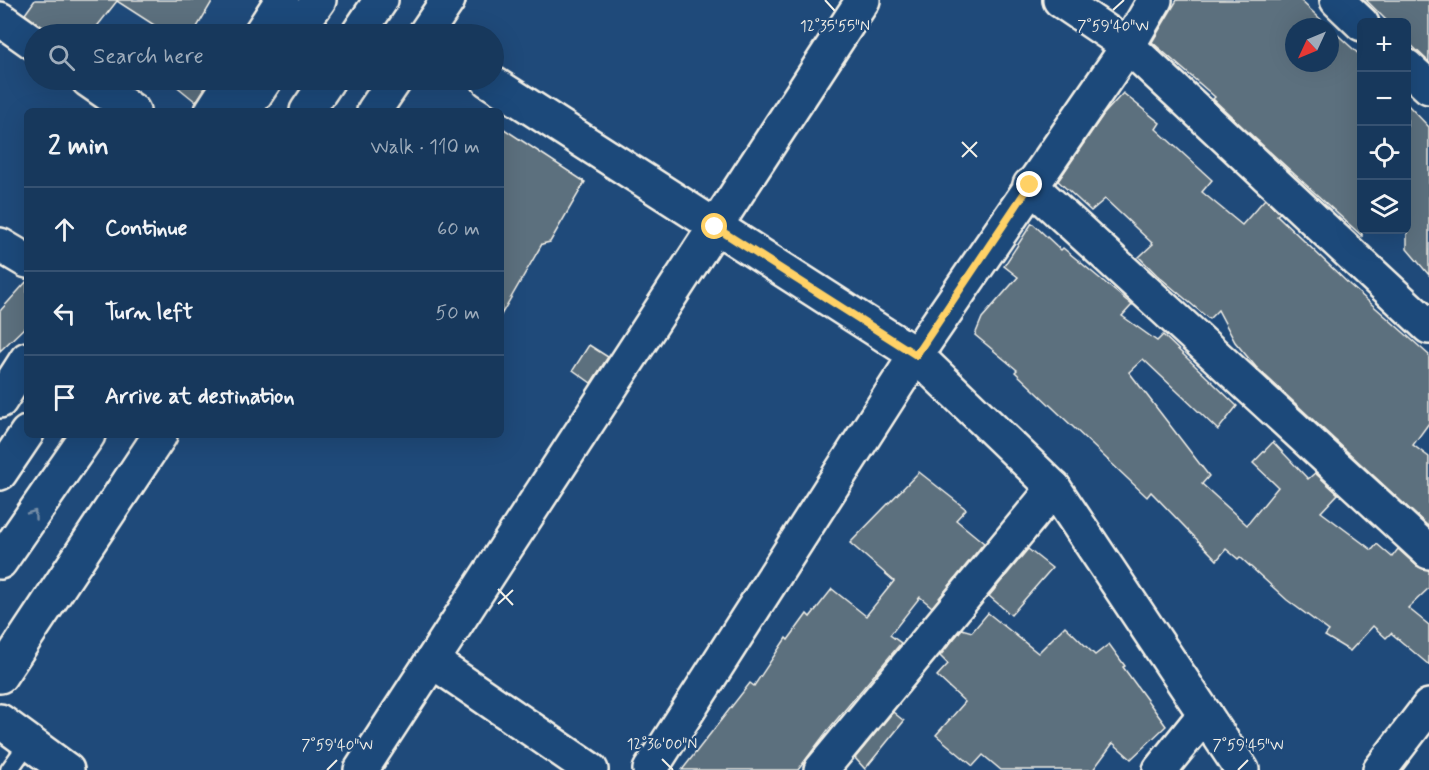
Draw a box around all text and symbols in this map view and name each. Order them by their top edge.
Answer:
text: 12°35'55"N [800,17,870,37]
text: 7°59'40"W [1077,17,1149,37]
north arrow [1285,18,1339,72]
map controls [1357,18,1411,234]
button: + [1357,18,1411,72]
search box [24,24,504,90]
icon: search [45,41,78,74]
text: Search here [93,43,204,71]
button: − [1357,72,1411,126]
button: locate [1357,126,1411,180]
text: 2 min [48,130,109,164]
text: Walk · 110 m [371,134,480,161]
route end [1016,171,1042,197]
button: layers [1357,180,1411,234]
icon: ahead [48,213,81,246]
route start [701,213,727,239]
text: Continue [105,215,187,243]
text: 60 m [437,216,480,243]
icon: left [48,297,81,330]
text: Turn left [105,299,193,327]
text: 50 m [435,300,480,327]
icon: arrive [48,381,81,414]
text: Arrive at destination [105,383,295,411]
one-way arrow [26,510,37,521]
text: 12°36'00"N [627,735,697,755]
text: 7°59'40"W [301,736,373,756]
text: 7°59'45"W [1212,736,1284,756]

